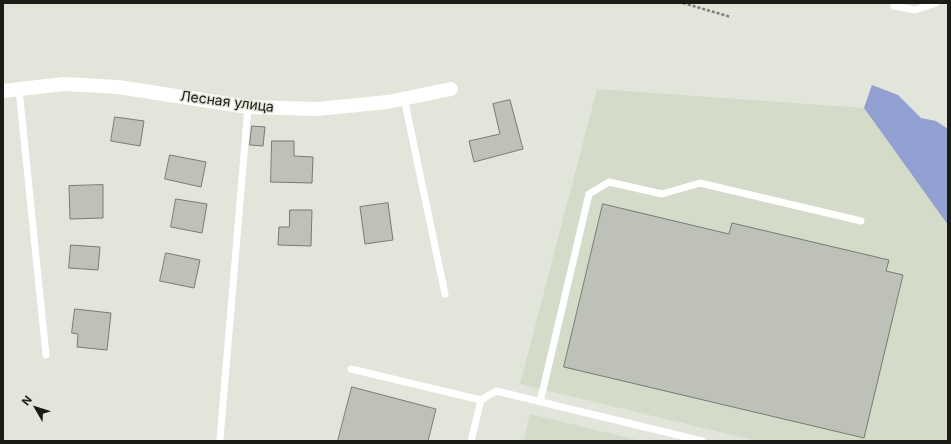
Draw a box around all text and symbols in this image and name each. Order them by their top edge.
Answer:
street label: Лесная улица [179,88,275,116]
north arrow [16,388,56,428]
text: N [19,393,35,408]

